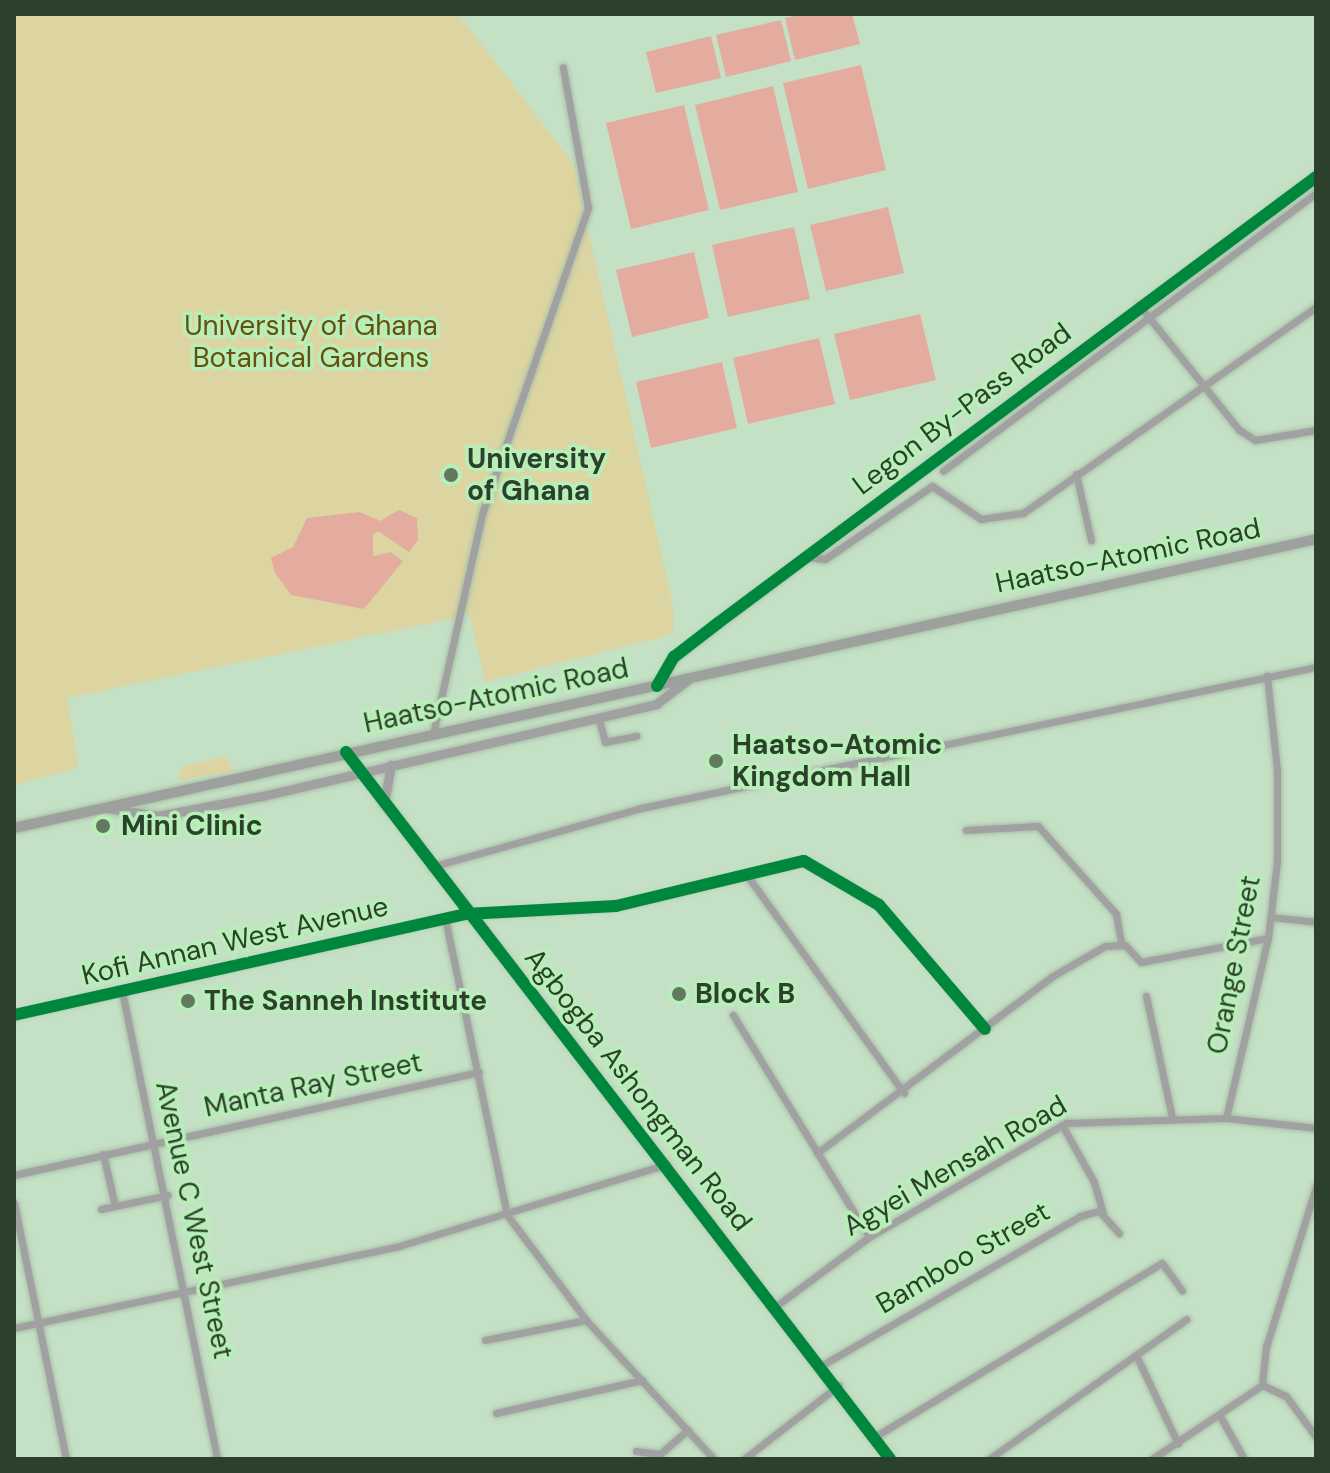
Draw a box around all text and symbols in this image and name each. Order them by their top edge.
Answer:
park label: University of Ghana Botanical Gardens [184,309,438,375]
street label: Legon By-Pass Road [846,316,1078,502]
place label: University of Ghana [467,442,606,508]
marker: University of Ghana [442,466,460,484]
street label: Haatso-Atomic Road [992,511,1264,601]
street label: Haatso-Atomic Road [360,651,632,741]
place label: Haatso-Atomic Kingdom Hall [732,728,942,794]
marker: Haatso-Atomic Kingdom Hall [707,752,725,770]
place label: Mini Clinic [121,809,263,843]
marker: Mini Clinic [92,815,114,837]
street label: Orange Street [1200,873,1268,1057]
street label: Kofi Annan West Avenue [79,889,391,993]
street label: Agbogba Ashongman Road [517,942,759,1238]
place label: Block B [695,977,795,1011]
place label: The Sanneh Institute [204,984,487,1018]
marker: Block B [670,985,688,1003]
marker: The Sanneh Institute [179,992,197,1010]
street label: Manta Ray Street [201,1045,425,1125]
street label: Avenue C West Street [148,1078,240,1362]
street label: Agyei Mensah Road [837,1088,1073,1244]
street label: Bamboo Street [870,1195,1056,1321]

